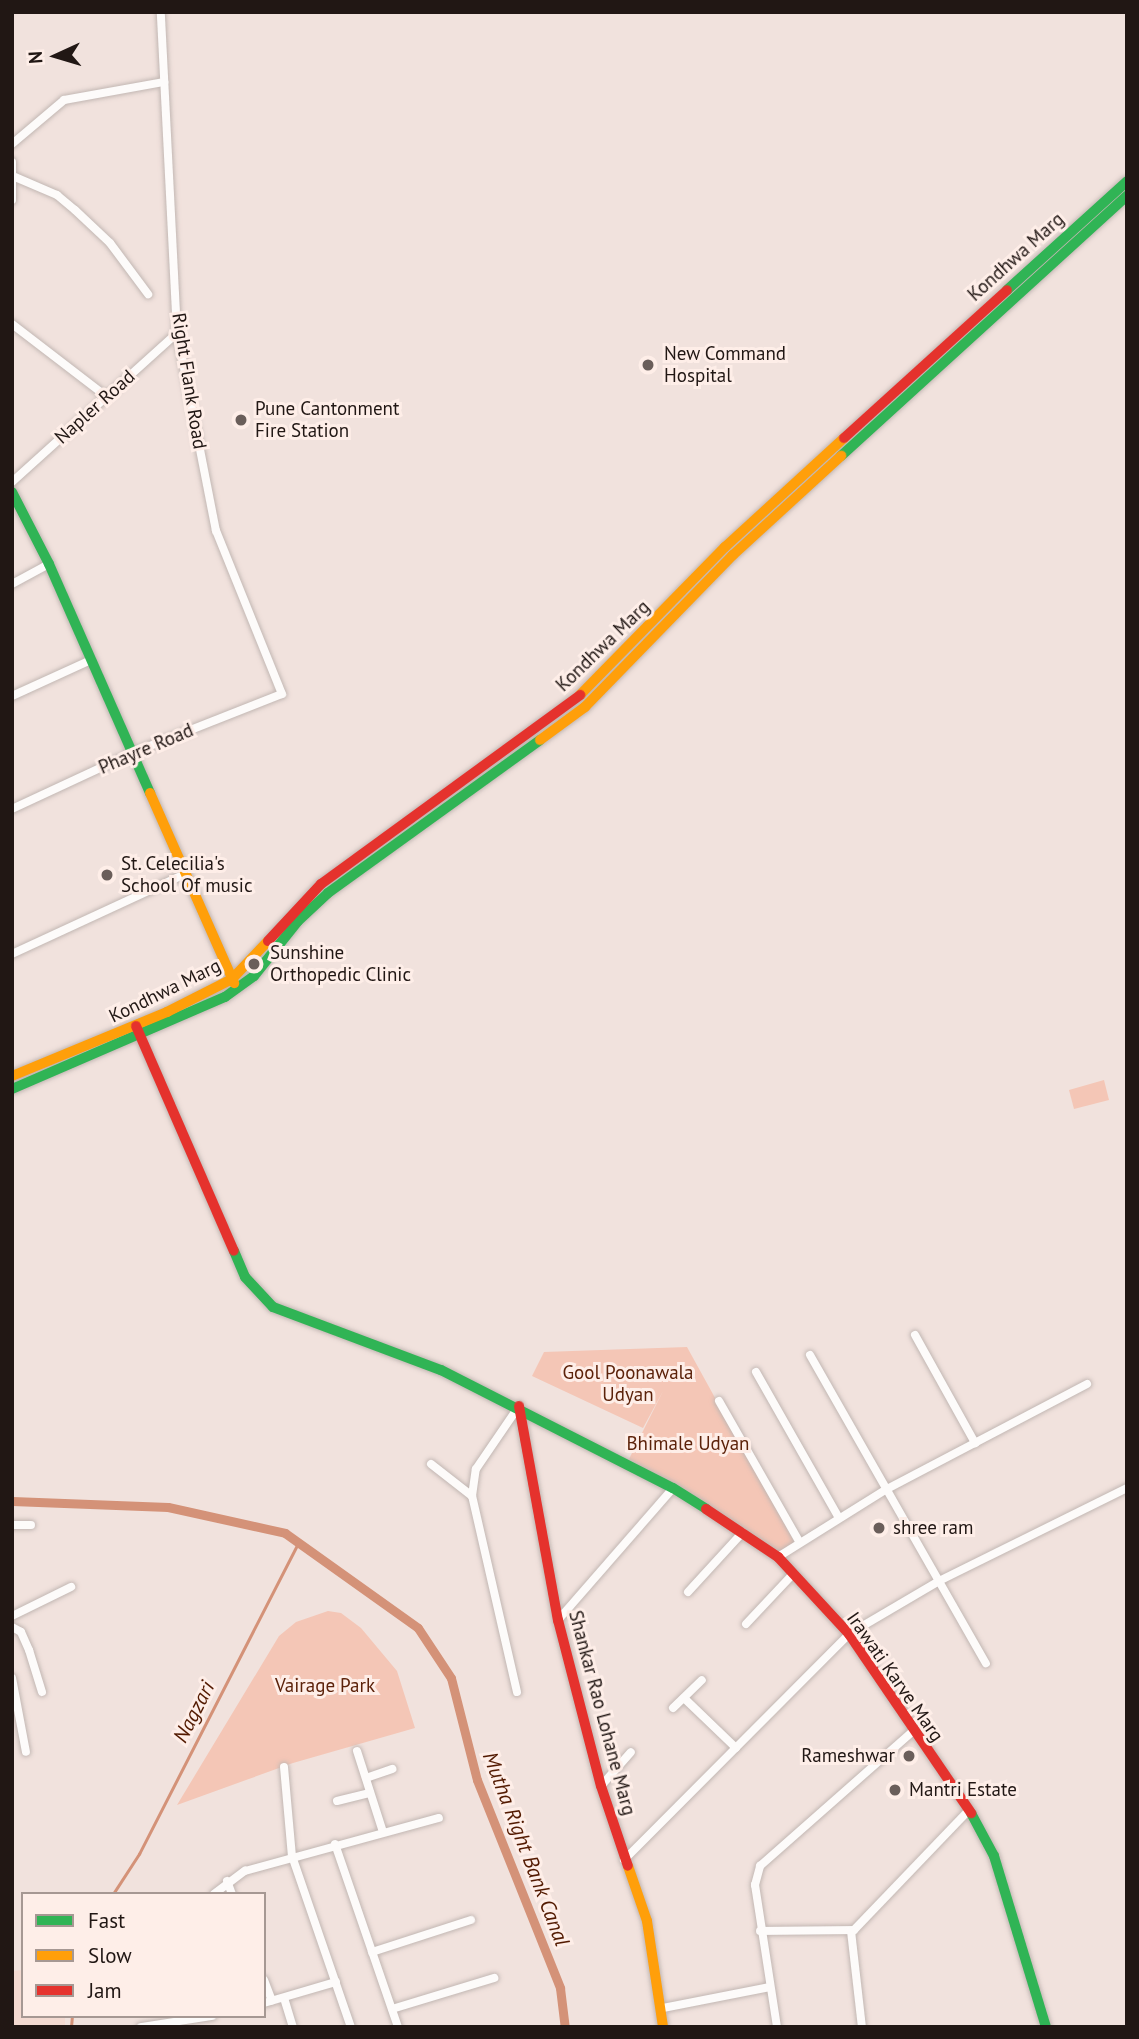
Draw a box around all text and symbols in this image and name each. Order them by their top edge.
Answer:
north arrow [21,21,91,91]
text: N [23,50,47,65]
street label: Kondhwa Marg [963,208,1069,306]
street label: Right Flank Road [167,311,211,451]
place label: New Command Hospital [664,343,787,387]
marker: New Command Hospital [638,355,658,375]
street label: Napler Road [50,365,140,449]
place label: Pune Cantonment Fire Station [255,398,399,442]
marker: Pune Cantonment Fire Station [233,412,249,428]
street label: Kondhwa Marg [551,596,655,696]
street label: Phayre Road [95,719,197,779]
place label: St. Celecilia's School Of music [121,853,252,897]
marker: St. Celecilia's School Of music [99,867,115,883]
place label: Sunshine Orthopedic Clinic [270,942,411,986]
street label: Kondhwa Marg [105,954,225,1028]
marker: Sunshine Orthopedic Clinic [244,954,264,974]
park label: Gool Poonawala Udyan [562,1362,694,1406]
park label: Bhimale Udyan [627,1433,749,1455]
place label: shree ram [893,1517,973,1539]
marker: shree ram [871,1520,887,1536]
street label: Shankar Rao Lohane Marg [564,1608,640,1818]
street label: Irawati Karve Marg [842,1608,948,1746]
park label: Vairage Park [275,1675,375,1697]
water label: Nagzari [168,1677,220,1747]
place label: Rameshwar [801,1745,895,1767]
water label: Mutha Right Bank Canal [477,1748,575,1950]
marker: Rameshwar [901,1748,917,1764]
place label: Mantri Estate [909,1779,1017,1801]
marker: Mantri Estate [887,1782,903,1798]
legend [21,1892,266,2018]
text: Fast [88,1907,125,1934]
text: Slow [88,1942,132,1969]
text: Jam [88,1977,122,2004]

